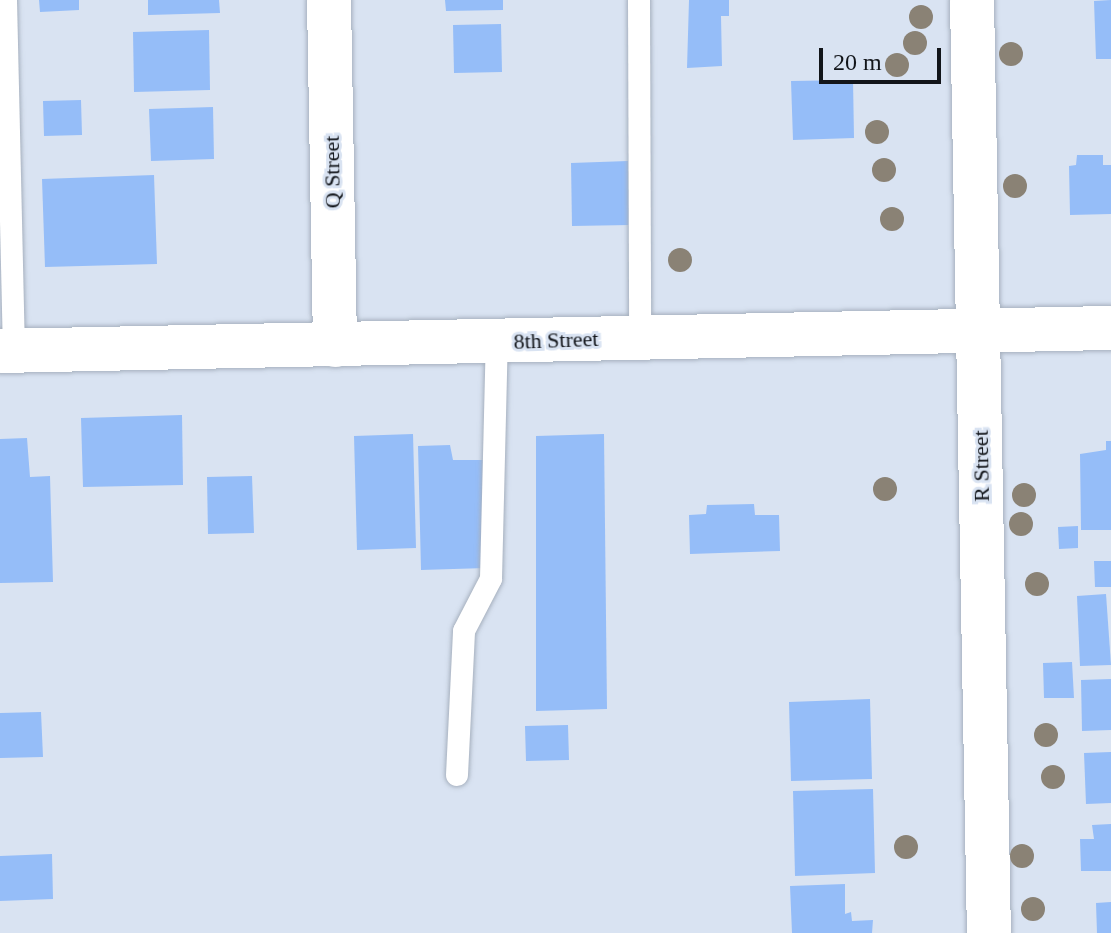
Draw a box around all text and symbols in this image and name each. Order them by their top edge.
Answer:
scale bar [823,32,945,82]
text: 20 m [833,49,882,75]
street label: Q Street [318,135,346,209]
street label: 8th Street [513,325,599,355]
street label: R Street [967,430,995,502]

